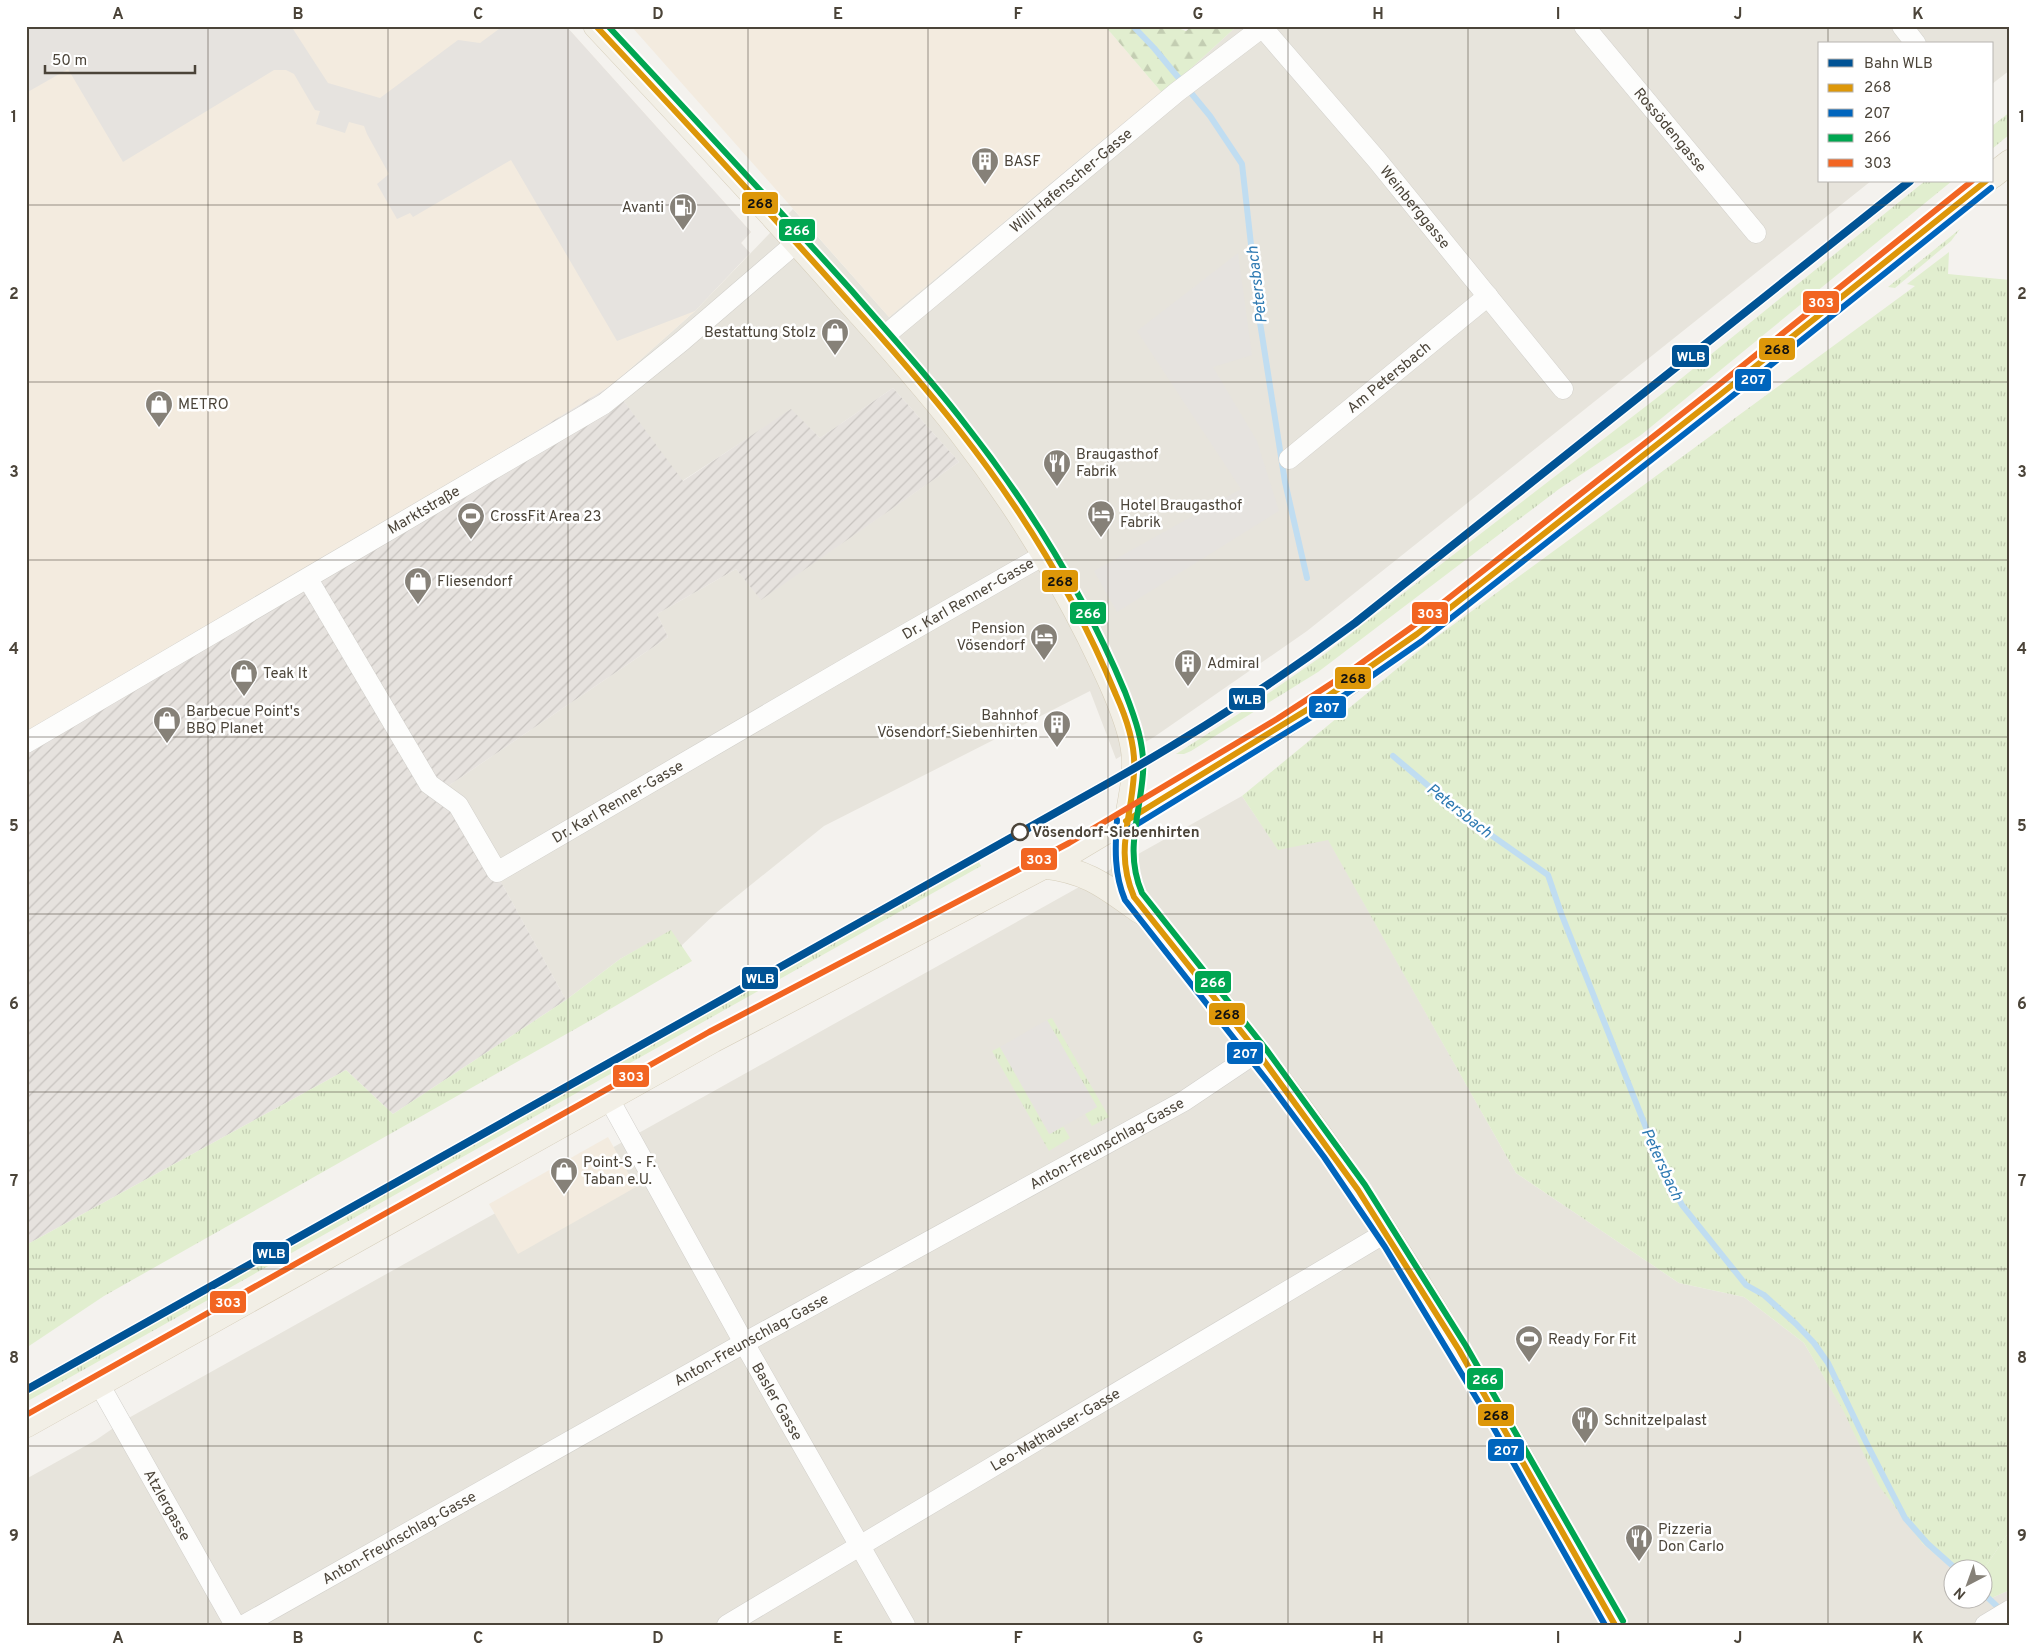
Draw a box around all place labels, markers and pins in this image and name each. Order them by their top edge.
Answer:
building icon: BASF [970,146,1000,185]
place label: BASF [1004,153,1041,172]
fuel station icon: Avanti [668,192,698,231]
place label: Avanti [622,199,664,218]
shop icon: Bestattung Stolz [820,317,850,356]
place label: Bestattung Stolz [704,324,816,343]
shop icon: METRO [144,389,174,428]
place label: METRO [178,396,229,415]
place label: Braugasthof Fabrik [1076,446,1158,482]
restaurant icon: Braugasthof Fabrik [1042,448,1072,487]
place label: Hotel Braugasthof Fabrik [1120,497,1242,533]
hotel icon: Hotel Braugasthof Fabrik [1086,499,1116,538]
sports icon: CrossFit Area 23 [456,501,486,540]
place label: CrossFit Area 23 [490,508,602,527]
shop icon: Fliesendorf [403,566,433,605]
place label: Fliesendorf [437,573,513,592]
place label: Pension Vösendorf [956,620,1025,656]
hotel icon: Pension Vösendorf [1029,622,1059,661]
building icon: Admiral [1173,648,1203,687]
place label: Admiral [1207,655,1259,674]
shop icon: Teak It [229,658,259,697]
place label: Teak It [263,665,308,684]
place label: Barbecue Point's BBQ Planet [186,703,300,739]
shop icon: Barbecue Point's BBQ Planet [152,705,182,744]
place label: Bahnhof Vösendorf-Siebenhirten [877,707,1038,743]
building icon: Bahnhof Vösendorf-Siebenhirten [1042,709,1072,748]
marker: Vösendorf-Siebenhirten [1011,823,1029,841]
place label: Vösendorf-Siebenhirten [1032,824,1200,843]
place label: Point-S - F. Taban e.U. [583,1154,656,1190]
shop icon: Point-S - F. Taban e.U. [549,1156,579,1195]
sports icon: Ready For Fit [1514,1324,1544,1363]
place label: Ready For Fit [1548,1331,1636,1350]
restaurant icon: Schnitzelpalast [1570,1405,1600,1444]
place label: Schnitzelpalast [1604,1412,1707,1431]
place label: Pizzeria Don Carlo [1658,1521,1724,1557]
restaurant icon: Pizzeria Don Carlo [1624,1523,1654,1562]

